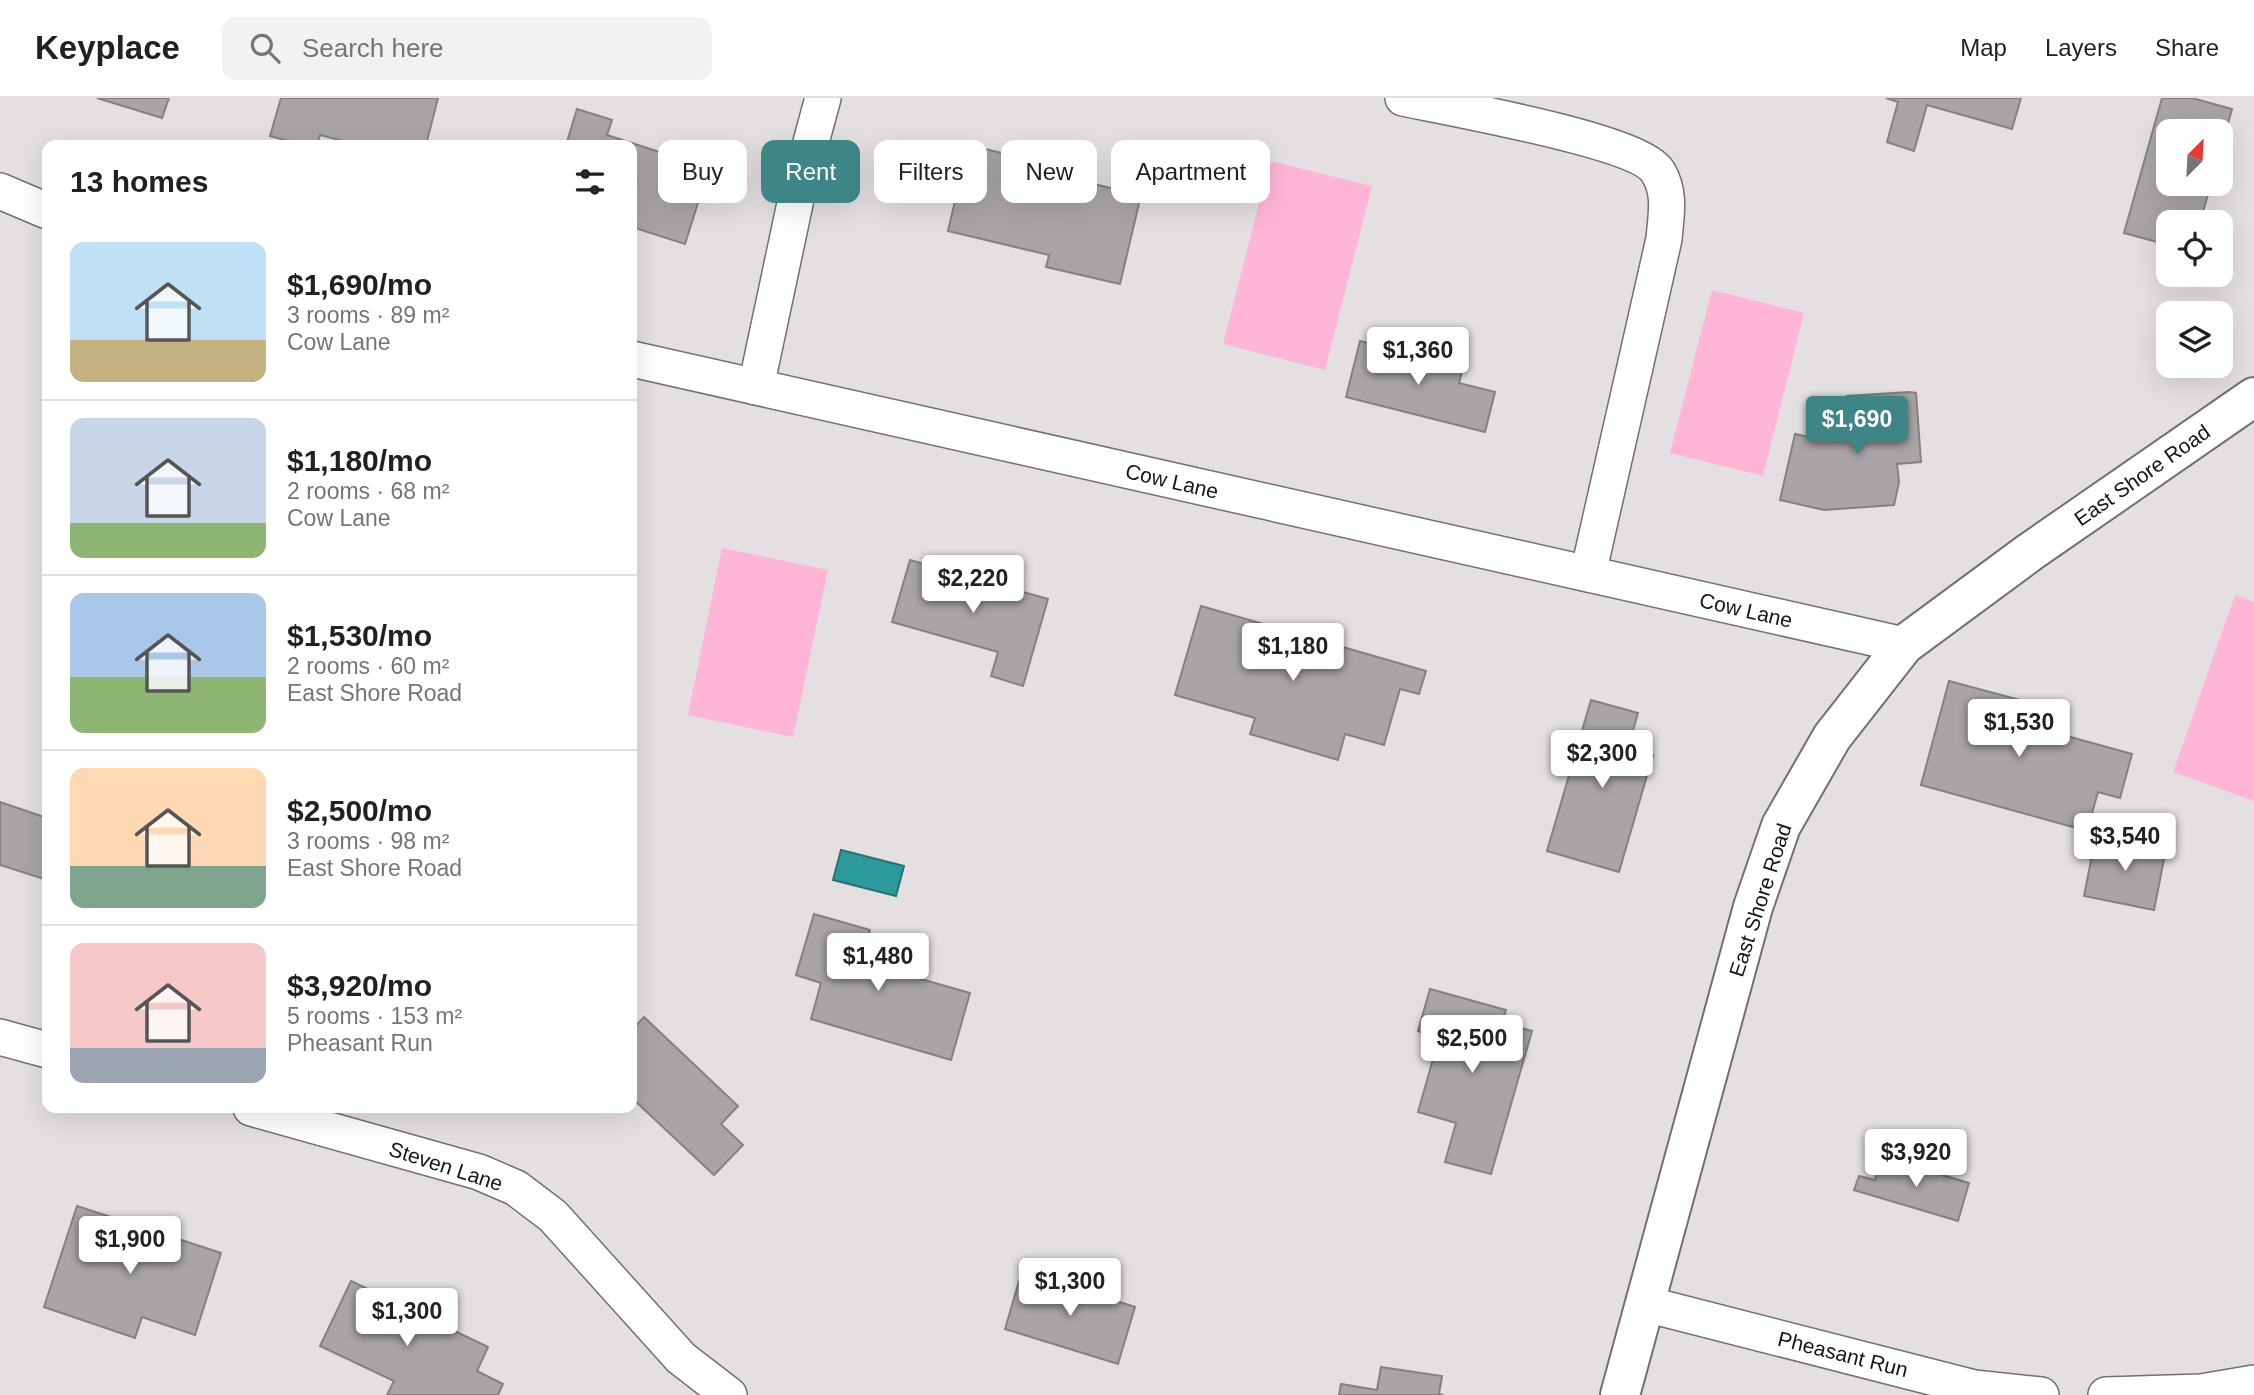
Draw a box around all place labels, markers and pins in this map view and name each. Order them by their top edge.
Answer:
pin: $1,360 [1361,328,1475,387]
pin: $1,690 [1800,396,1914,456]
pin: $2,220 [916,556,1030,615]
pin: $1,180 [1236,624,1350,683]
pin: $1,530 [1962,700,2076,759]
pin: $2,300 [1545,730,1659,790]
pin: $3,540 [2068,814,2182,873]
pin: $1,480 [821,934,935,993]
pin: $2,500 [1415,1016,1529,1075]
pin: $3,920 [1859,1130,1973,1189]
pin: $1,900 [73,1216,187,1276]
pin: $1,300 [1013,1258,1127,1318]
pin: $1,300 [350,1288,464,1348]

